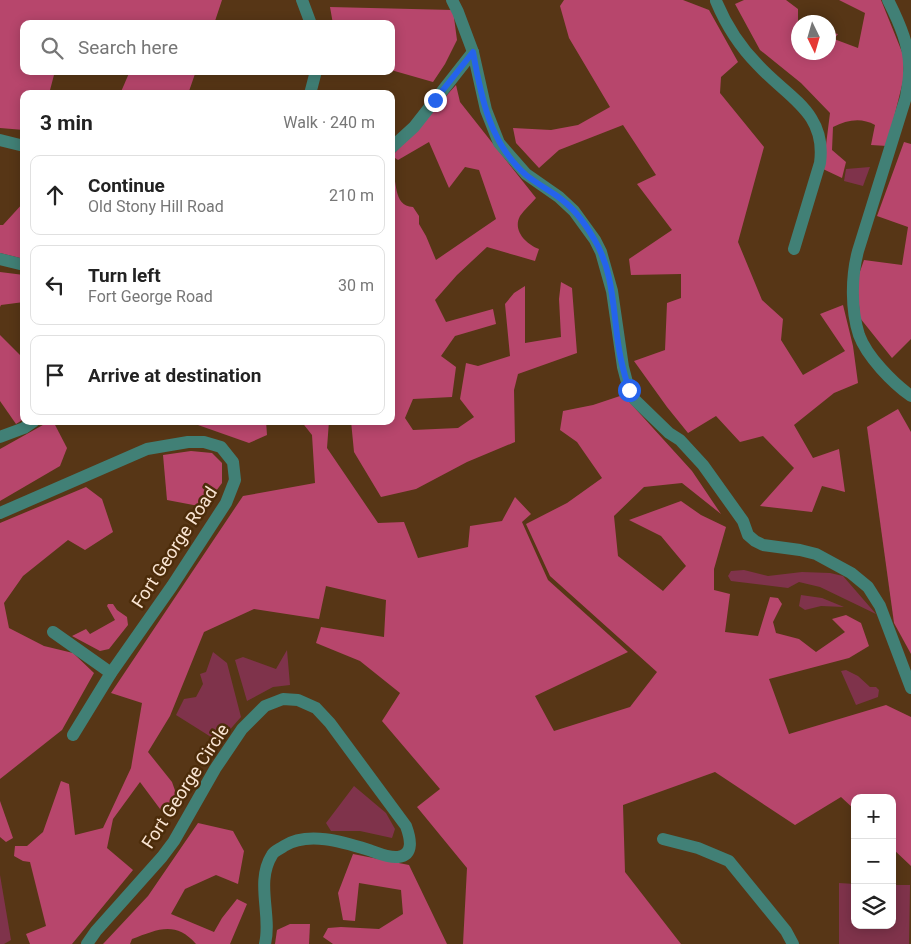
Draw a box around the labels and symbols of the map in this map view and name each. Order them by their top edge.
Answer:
north arrow [791,15,836,60]
route end [424,89,447,112]
route start [618,379,641,402]
street label: Fort George Road [127,482,221,612]
street label: Fort George Circle [137,720,233,852]

